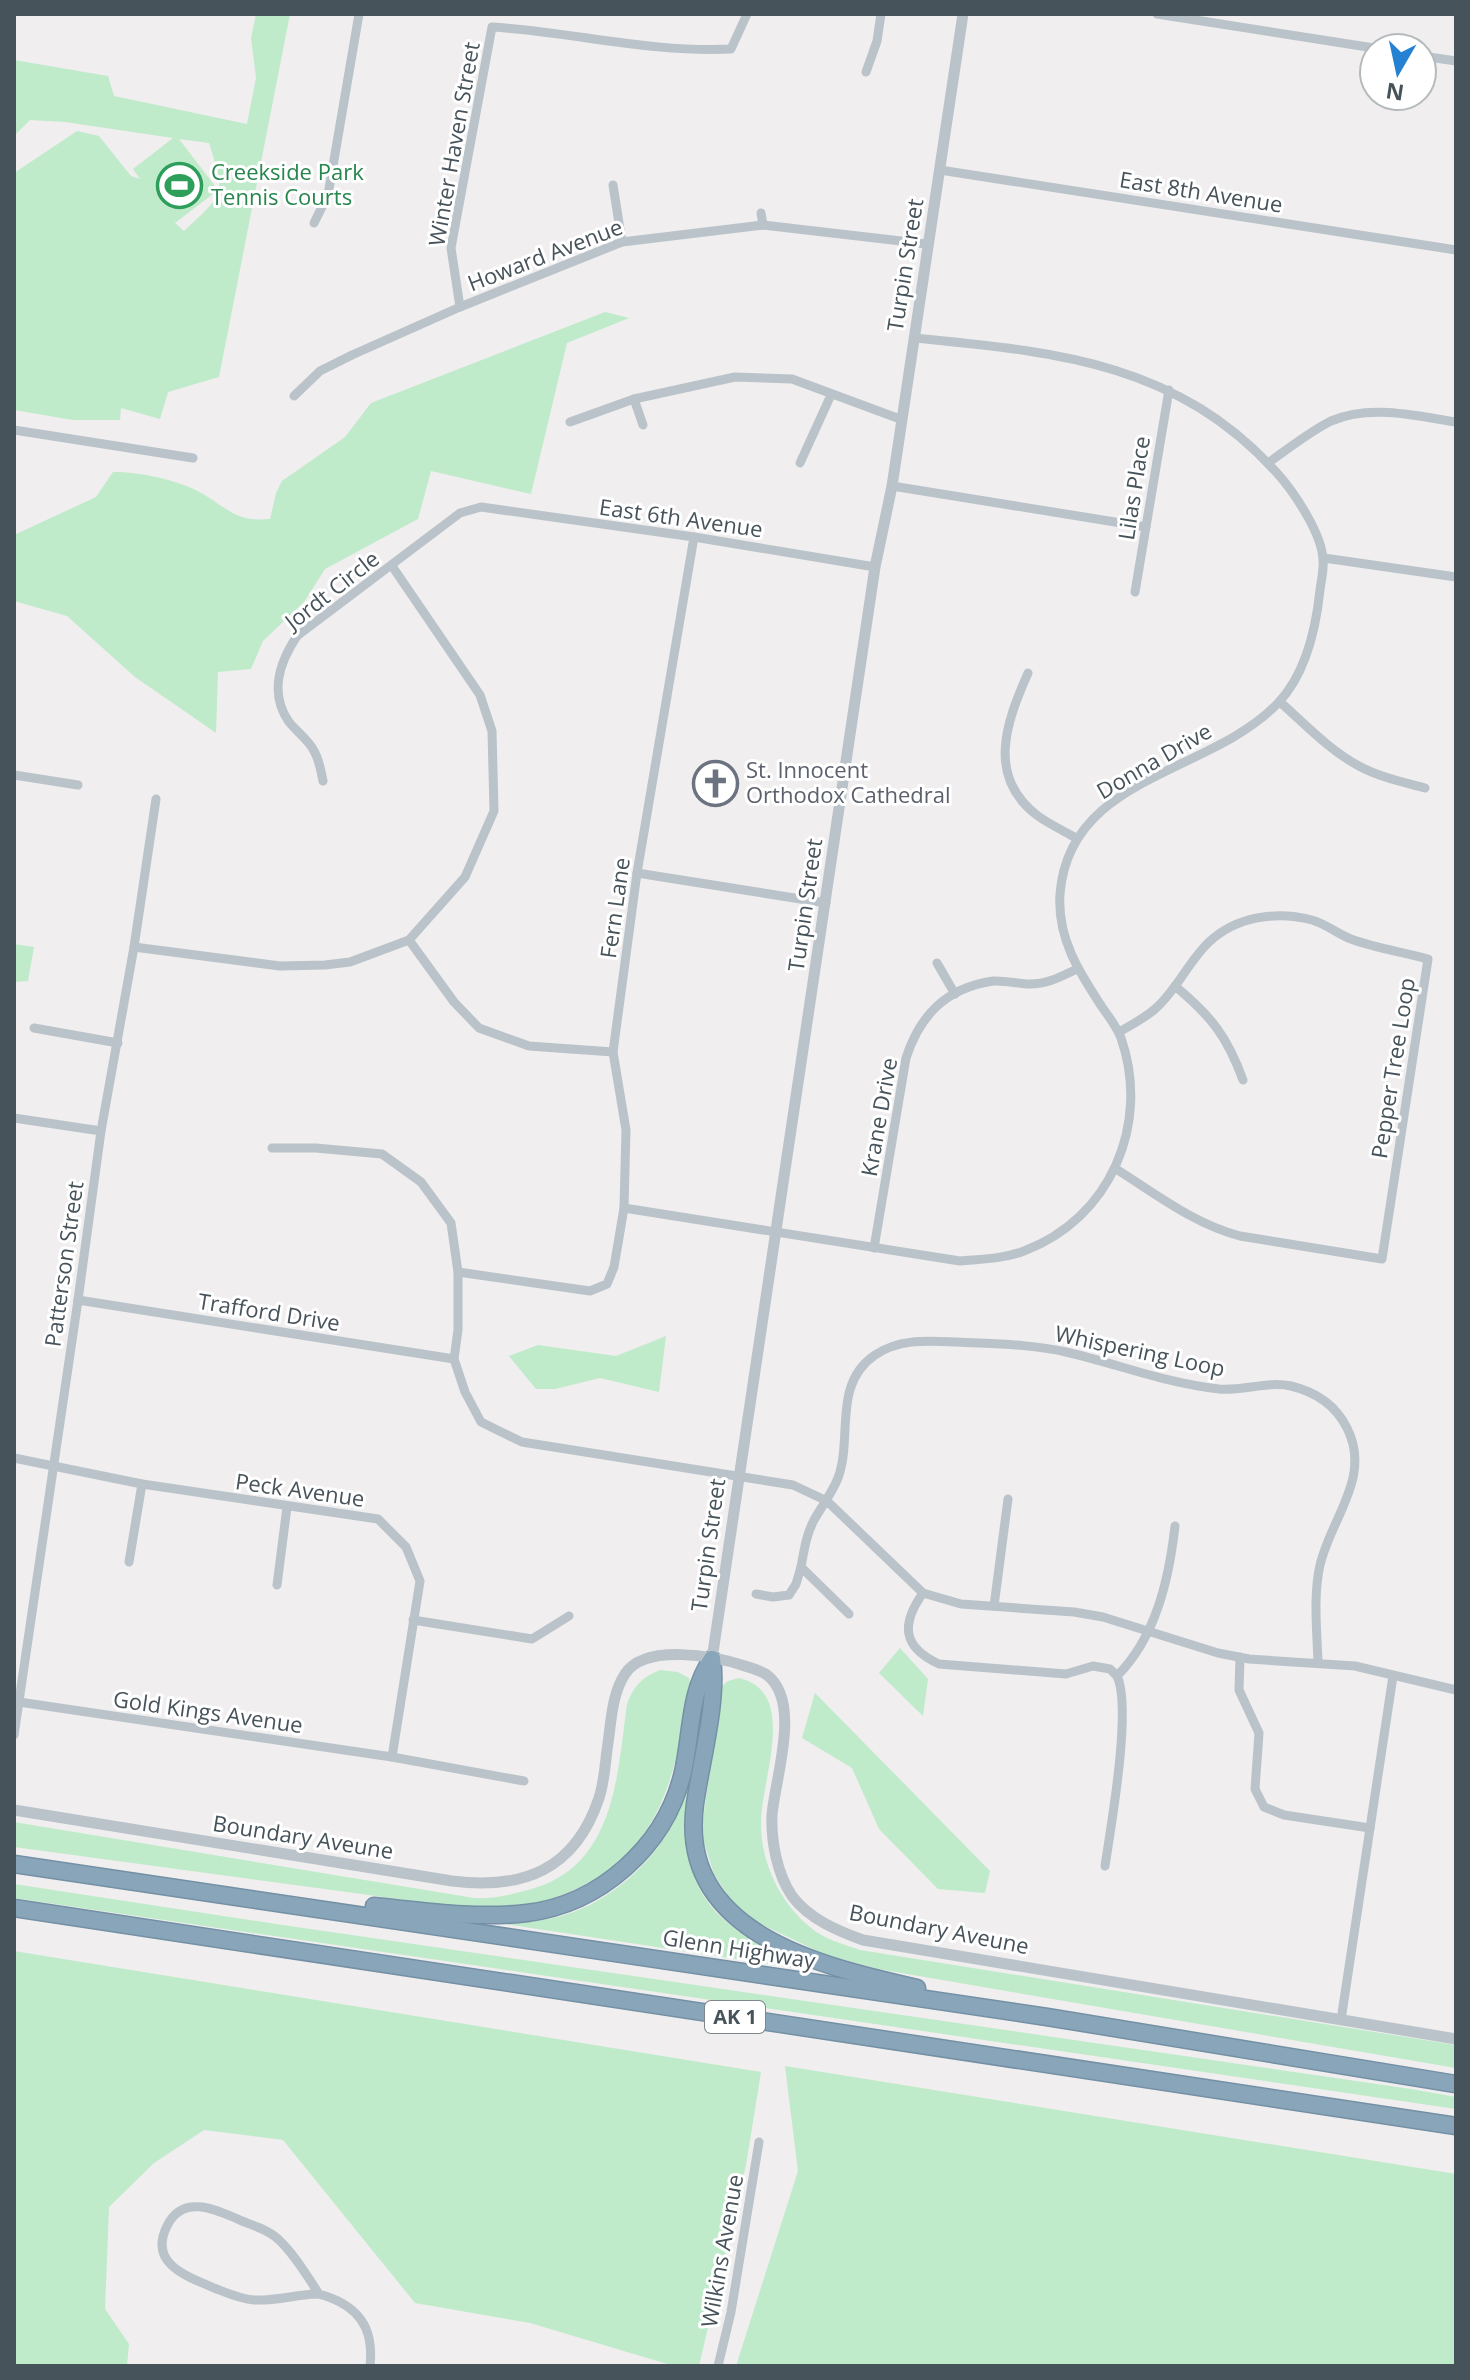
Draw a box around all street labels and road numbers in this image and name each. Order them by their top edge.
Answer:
street label: Winter Haven Street [420,39,486,248]
street label: East 8th Avenue [1117,163,1285,219]
street label: Turpin Street [879,196,929,334]
street label: Howard Avenue [463,211,626,297]
street label: Lilas Place [1110,434,1156,542]
street label: East 6th Avenue [597,491,765,543]
street label: Jordt Circle [276,543,385,637]
street label: Donna Drive [1091,715,1216,805]
street label: Turpin Street [780,836,828,973]
street label: Fern Lane [592,856,636,960]
street label: Pepper Tree Loop [1363,975,1421,1160]
street label: Krane Drive [853,1055,903,1179]
street label: Patterson Street [37,1179,89,1349]
street label: Trafford Drive [196,1285,342,1337]
street label: Whispering Loop [1053,1317,1228,1383]
street label: Peck Avenue [234,1465,367,1513]
street label: Turpin Street [683,1476,731,1613]
street label: Gold Kings Avenue [111,1683,305,1739]
street label: Boundary Aveune [211,1807,396,1865]
street label: Boundary Aveune [847,1896,1032,1960]
street label: Glenn Highway [661,1921,819,1975]
road number: AK 1 [705,2001,765,2033]
street label: Wilkins Avenue [693,2172,749,2330]

